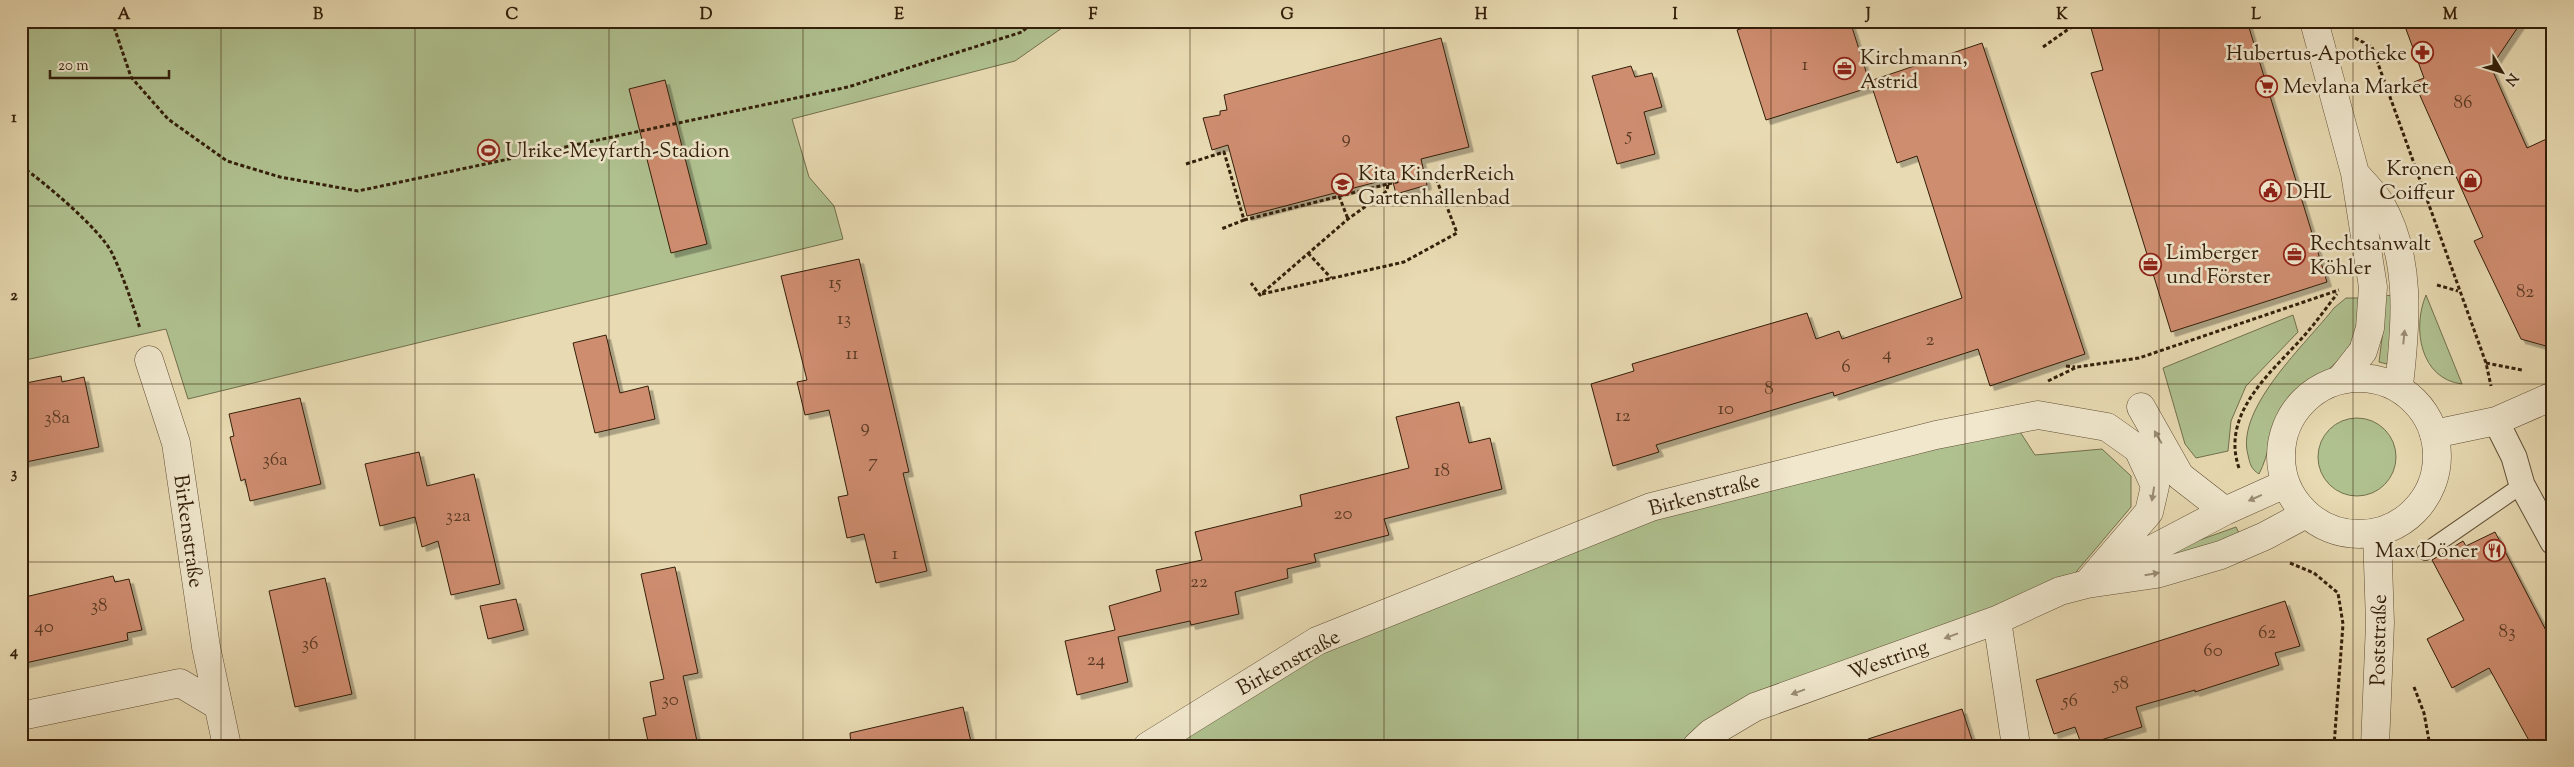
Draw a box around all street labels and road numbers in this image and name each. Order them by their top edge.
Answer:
street label: Birkenstraße [1646,467,1763,525]
street label: Birkenstraße [164,473,210,590]
street label: Poststraße [2364,594,2396,686]
street label: Birkenstraße [1232,623,1346,704]
street label: Westring [1845,633,1933,689]

